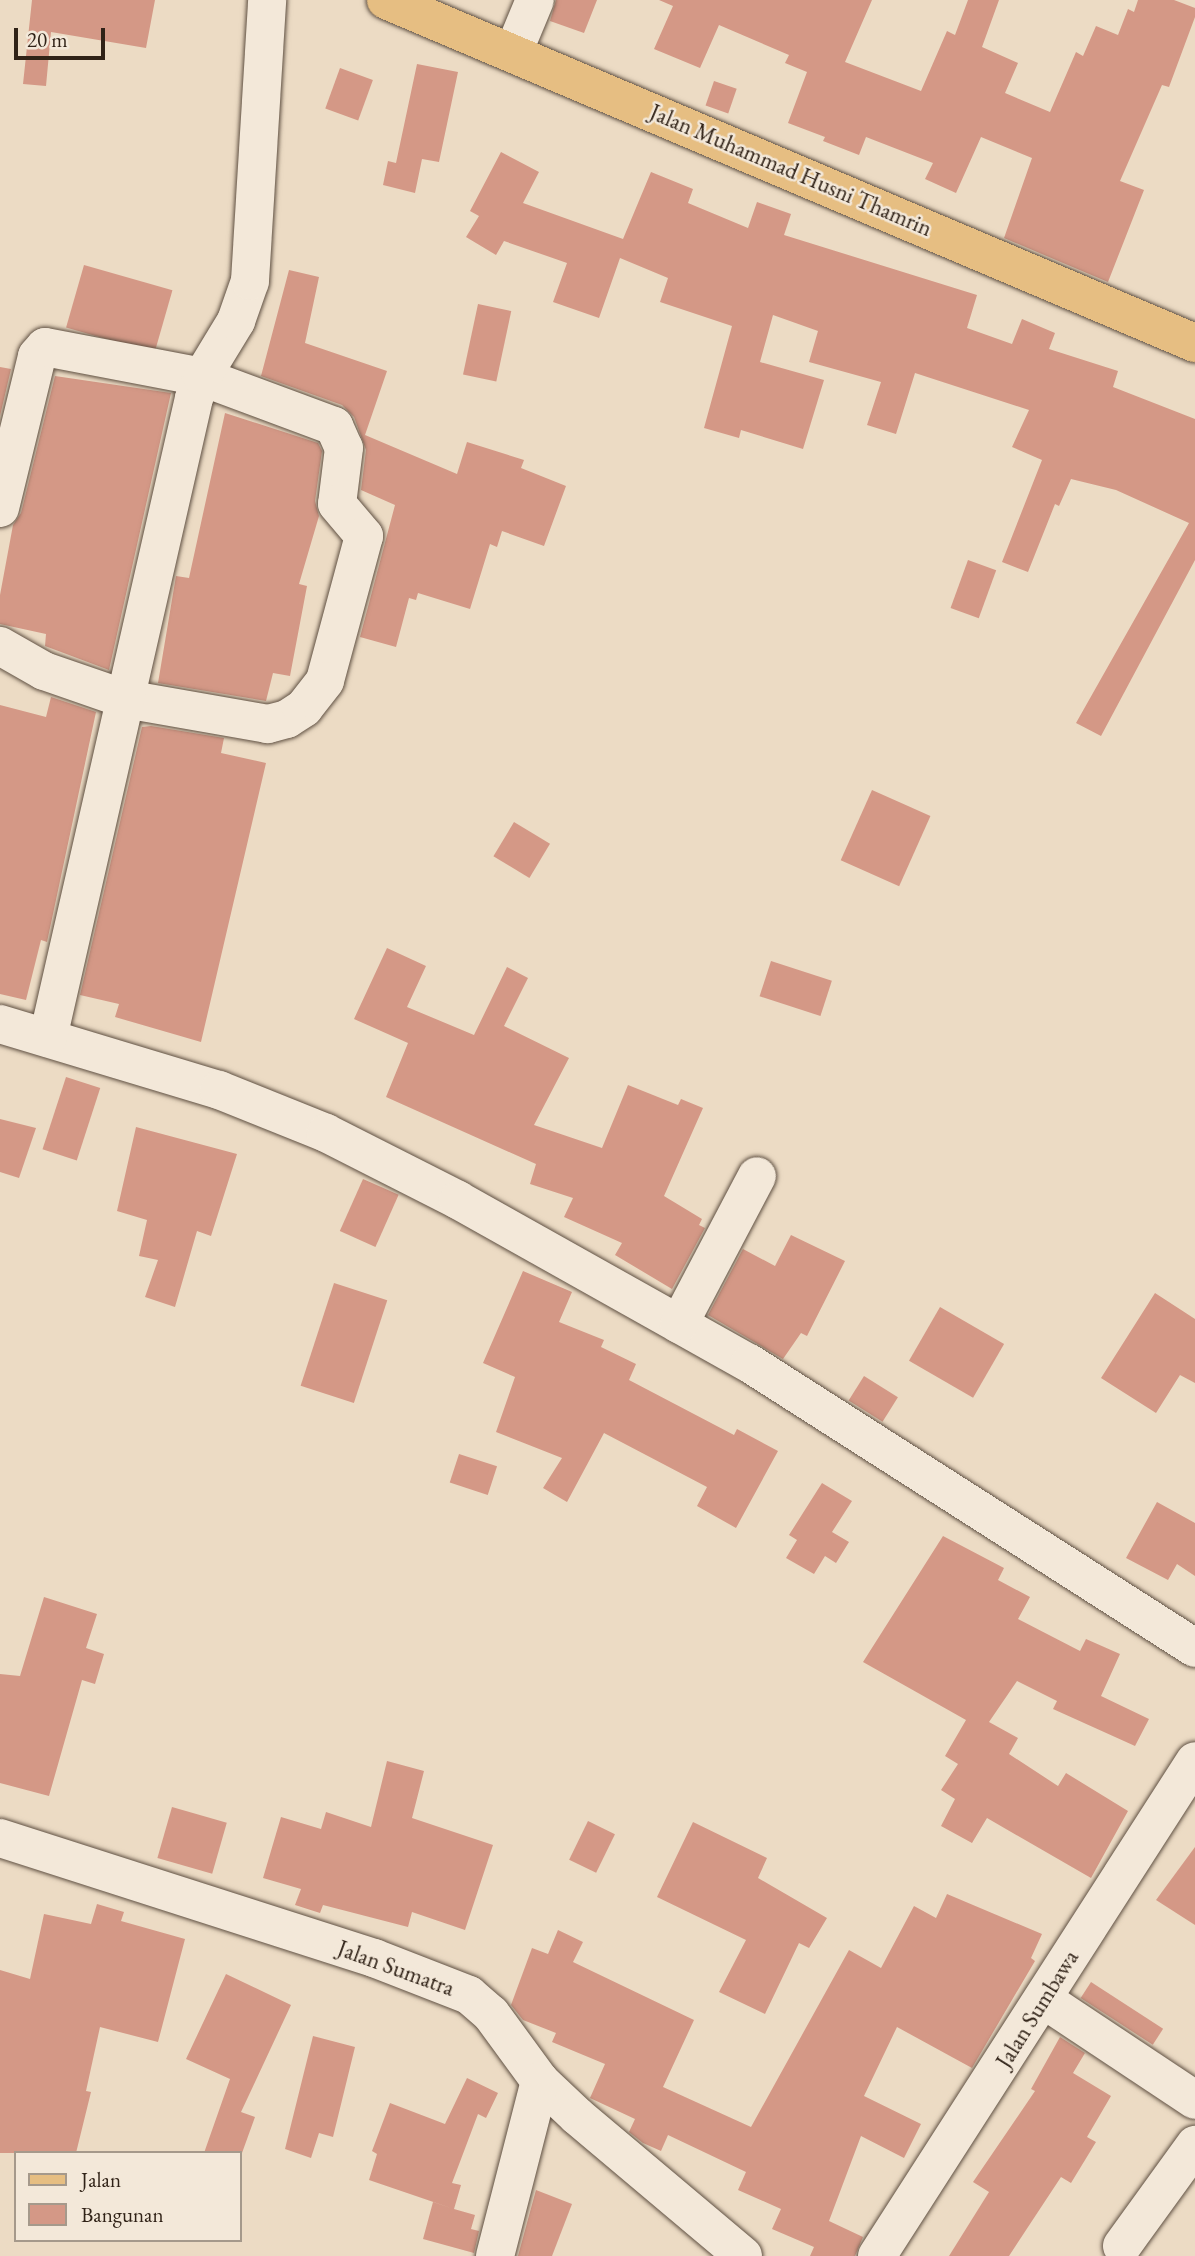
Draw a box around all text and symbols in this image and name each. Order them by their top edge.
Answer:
scale bar [18,14,108,58]
text: 20 m [27,26,68,53]
street label: Jalan Muhammad Husni Thamrin [646,98,936,242]
street label: Jalan Sumatra [334,1934,458,2002]
street label: Jalan Sumbawa [990,1945,1084,2073]
legend [14,2151,242,2242]
text: Jalan [81,2166,121,2193]
text: Bangunan [81,2201,164,2228]

